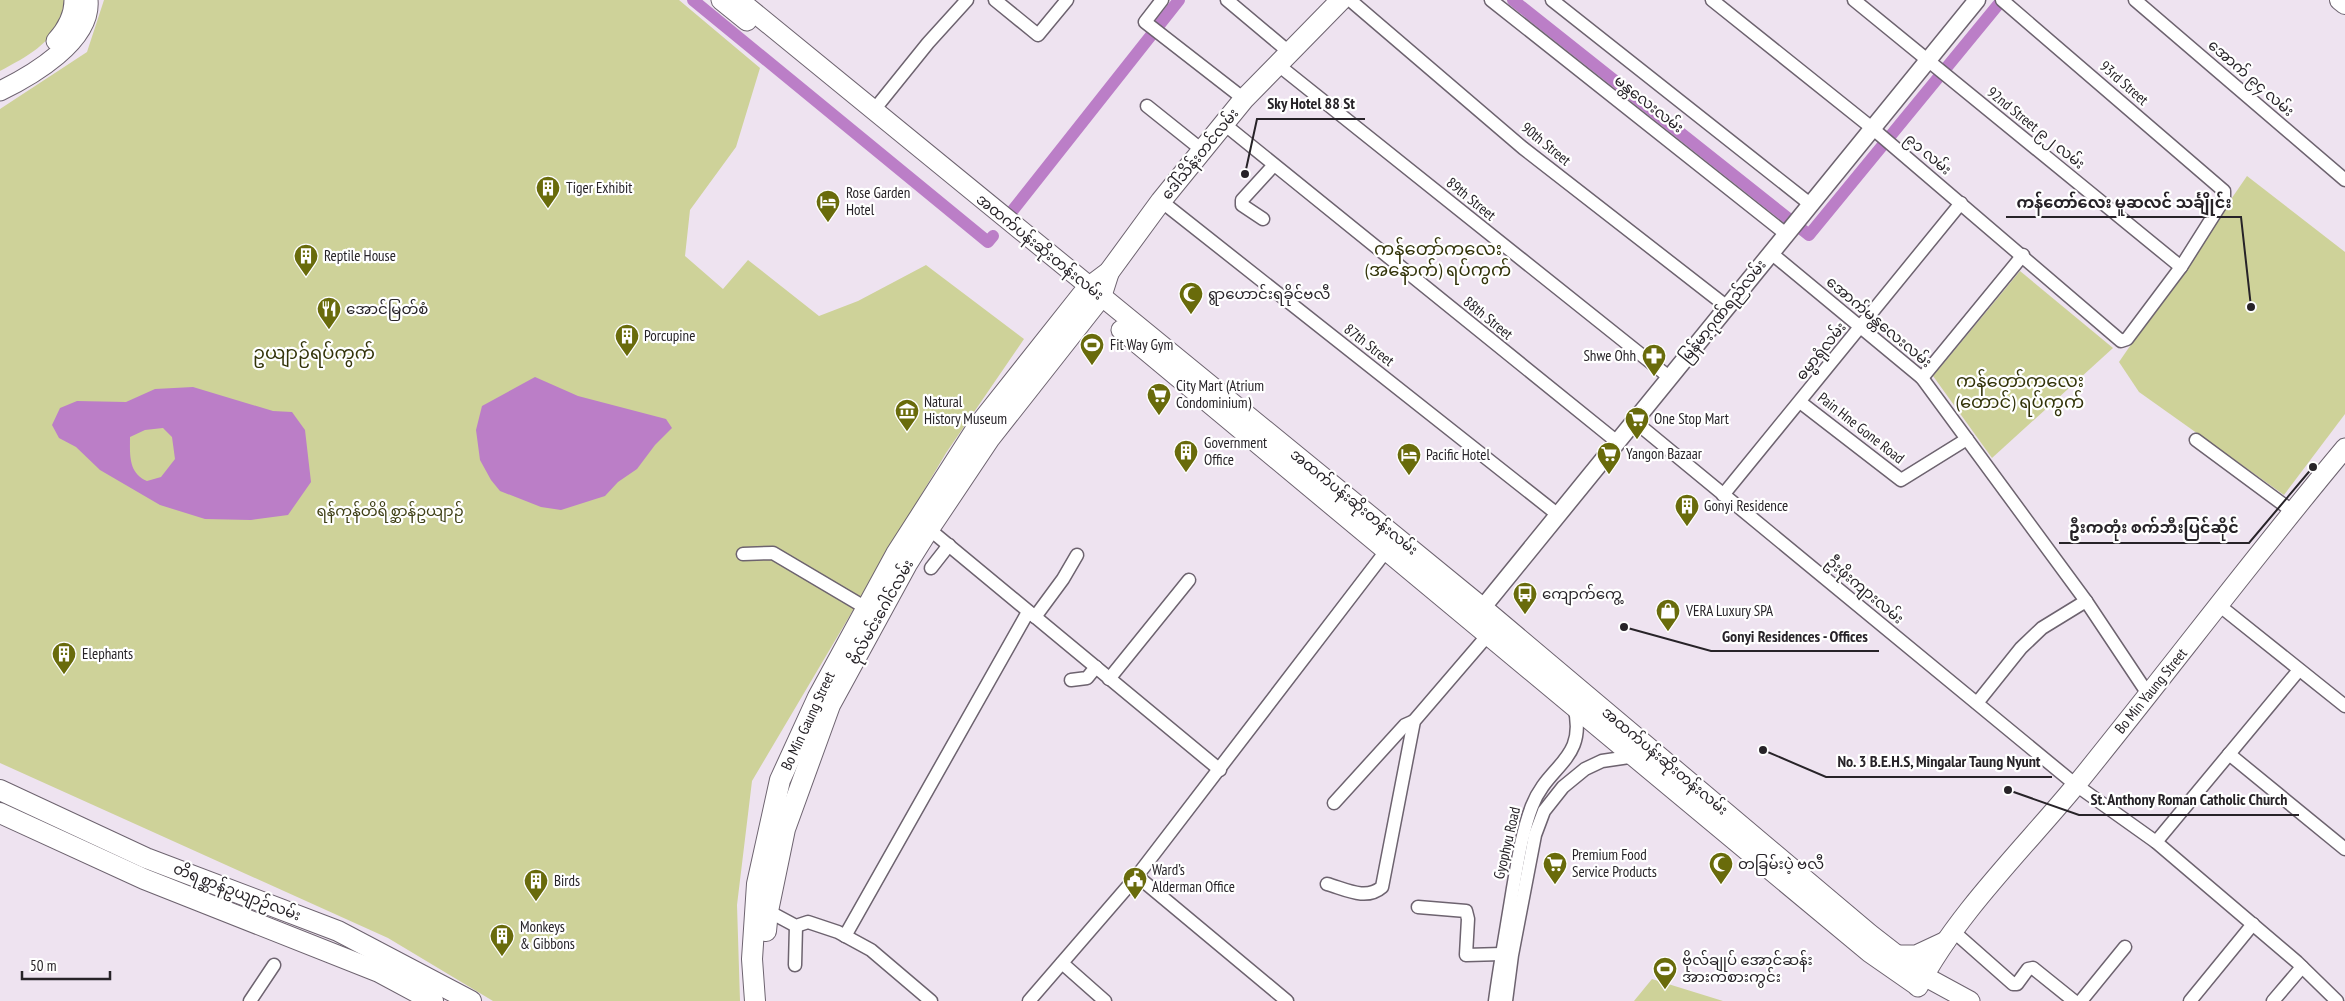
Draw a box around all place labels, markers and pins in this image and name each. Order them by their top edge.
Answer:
callout: Sky Hotel 88 St [1257,88,1365,119]
building icon: Tiger Exhibit [535,175,561,209]
place label: Tiger Exhibit [566,178,632,197]
place label: Rose Garden Hotel [846,183,910,219]
callout: ကန်တော်လေး မူဆလင် သင်္ချိုင်း [2006,186,2241,217]
hotel icon: Rose Garden Hotel [815,189,841,223]
building icon: Reptile House [293,243,319,277]
place label: Reptile House [324,246,396,265]
mosque icon: ရွာဟောင်းရခိုင်ဗလီ [1178,281,1204,315]
place label: ရွာဟောင်းရခိုင်ဗလီ [1208,284,1330,306]
restaurant icon: အောင်မြတ်စံ [316,296,342,330]
place label: အောင်မြတ်စံ [346,299,428,321]
building icon: Porcupine [614,323,640,357]
place label: Porcupine [644,326,695,345]
sports icon: Fit Way Gym [1079,332,1105,366]
place label: Fit Way Gym [1110,335,1173,354]
pharmacy icon: Shwe Ohh [1641,343,1667,377]
place label: Shwe Ohh [1583,346,1636,365]
place label: City Mart (Atrium Condominium) [1176,376,1264,412]
supermarket icon: City Mart (Atrium Condominium) [1146,382,1172,416]
place label: Natural History Museum [924,392,1007,428]
museum icon: Natural History Museum [894,398,920,432]
supermarket icon: One Stop Mart [1624,406,1650,440]
place label: One Stop Mart [1654,409,1729,428]
place label: Government Office [1204,433,1267,469]
building icon: Government Office [1173,439,1199,473]
supermarket icon: Yangon Bazaar [1596,441,1622,475]
hotel icon: Pacific Hotel [1396,442,1422,476]
place label: Yangon Bazaar [1626,444,1703,463]
place label: Pacific Hotel [1426,445,1490,464]
building icon: Gonyi Residence [1674,493,1700,527]
place label: Gonyi Residence [1704,496,1788,515]
callout: ဦးကတုံး စက်ဘီးပြင်ဆိုင် [2059,512,2249,543]
bus stop icon: ကျောက်ကွေ့ [1512,581,1538,615]
place label: ကျောက်ကွေ့ [1542,584,1624,606]
shop icon: VERA Luxury SPA [1655,598,1681,632]
place label: VERA Luxury SPA [1685,601,1774,620]
callout: Gonyi Residences - Offices [1711,620,1879,651]
building icon: Elephants [51,641,77,675]
place label: Elephants [82,644,133,663]
callout: No. 3 B.E.H.S, Mingalar Taung Nyunt [1826,746,2052,777]
callout: St. Anthony Roman Catholic Church [2079,784,2299,815]
place label: Premium Food Service Products [1572,845,1657,881]
supermarket icon: Premium Food Service Products [1542,851,1568,885]
mosque icon: တခြမ်းပဲ့ ဗလီ [1708,851,1734,885]
place label: တခြမ်းပဲ့ ဗလီ [1738,854,1824,876]
place label: Ward’s Alderman Office [1152,860,1235,896]
public building icon: Ward’s Alderman Office [1122,866,1148,900]
building icon: Birds [523,868,549,902]
place label: Birds [554,871,580,890]
place label: Monkeys & Gibbons [520,917,575,953]
building icon: Monkeys & Gibbons [489,923,515,957]
place label: ဗိုလ်ချုပ် အောင်ဆန်း အားကစားကွင်း [1682,950,1813,988]
sports icon: ဗိုလ်ချုပ် အောင်ဆန်း အားကစားကွင်း [1652,956,1678,990]

